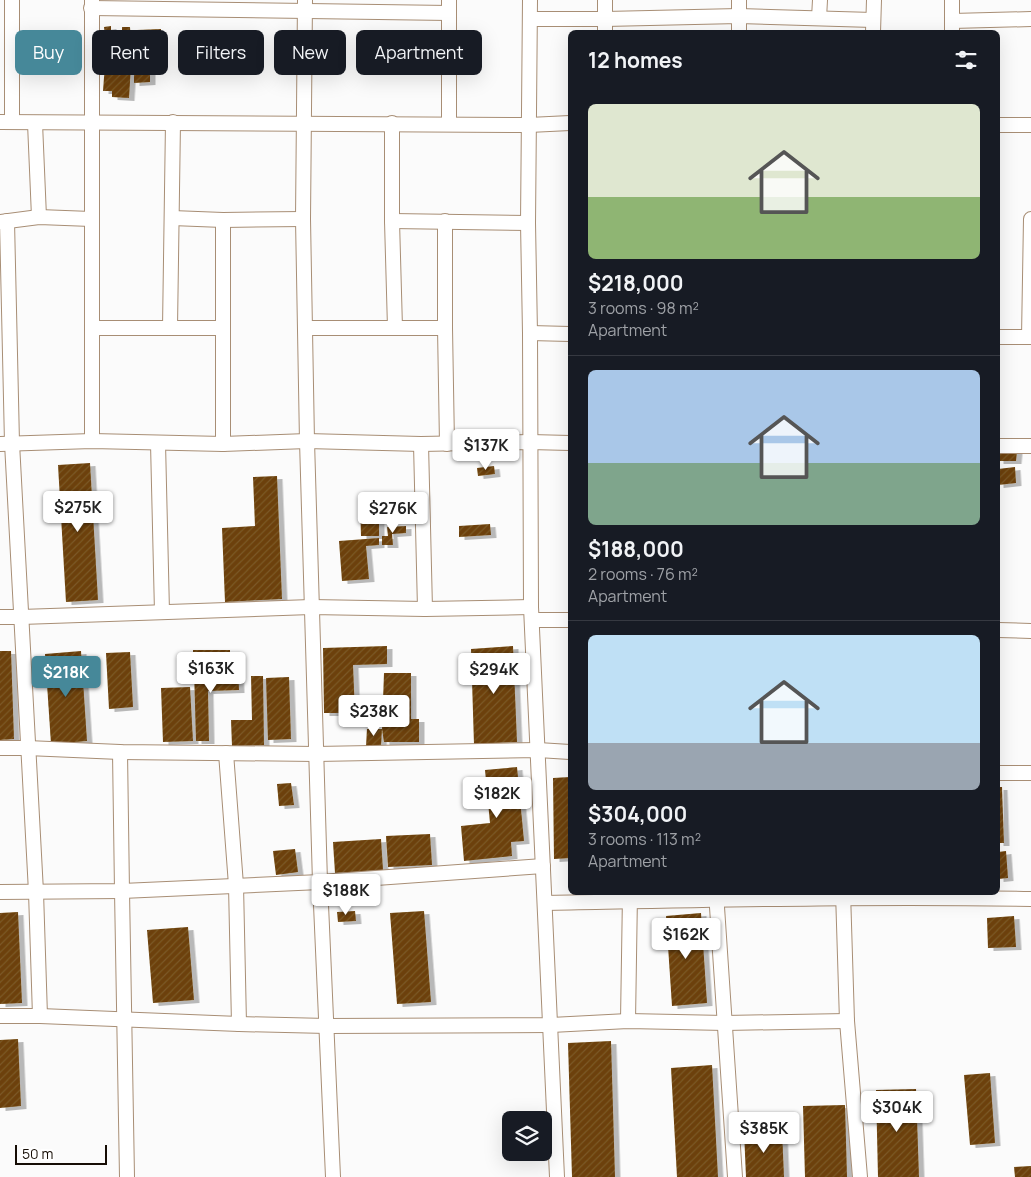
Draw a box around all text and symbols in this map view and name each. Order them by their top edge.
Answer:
chip: Buy [15,30,82,75]
chip: Rent [92,30,168,75]
chip: Filters [178,30,264,75]
chip: New [274,30,346,75]
chip: Apartment [356,30,482,75]
text: 12 homes [588,46,683,74]
icon: filters [952,46,980,74]
icon: home [739,137,829,227]
text: $218,000 [588,269,684,297]
text: 3 rooms · 98 m² [588,297,699,319]
text: Apartment [588,319,667,341]
icon: home [739,402,829,492]
pin: $137K [451,428,521,471]
text: $137K [463,434,509,456]
pin: $275K [43,490,113,533]
pin: $276K [358,492,428,534]
text: $275K [54,496,102,518]
text: $276K [369,497,417,519]
text: $188,000 [588,535,684,563]
text: 2 rooms · 76 m² [588,563,698,585]
text: Apartment [588,585,667,607]
pin: $163K [176,652,246,694]
pin: $294K [459,652,529,695]
pin: $218K [31,656,101,698]
text: $163K [188,657,234,679]
text: $294K [469,658,519,680]
text: $218K [43,661,89,683]
icon: home [739,667,829,757]
pin: $238K [339,694,409,737]
text: $238K [349,700,399,722]
pin: $182K [462,776,532,819]
text: $182K [474,782,520,804]
text: $304,000 [588,800,687,828]
text: 3 rooms · 113 m² [588,828,701,850]
text: Apartment [588,850,667,872]
pin: $188K [311,874,381,916]
text: $188K [322,879,370,901]
pin: $162K [651,918,721,960]
text: $162K [663,923,709,945]
pin: $304K [862,1090,932,1133]
text: $304K [872,1096,922,1118]
map controls [502,1111,552,1161]
button: layers [502,1111,552,1161]
pin: $385K [729,1112,799,1154]
text: $385K [740,1117,788,1139]
scale bar [15,1142,108,1165]
text: 50 m [22,1144,53,1163]

